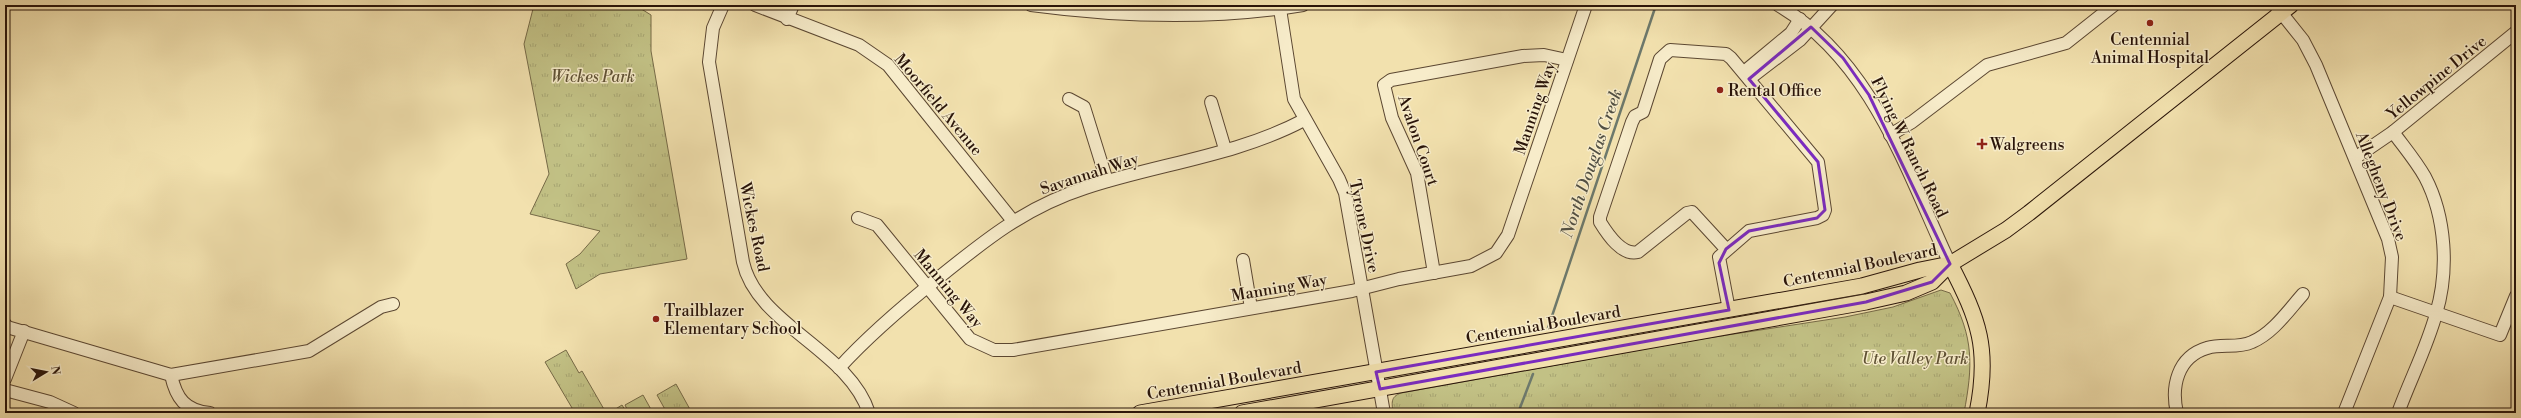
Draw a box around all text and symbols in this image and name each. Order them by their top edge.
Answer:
marker: Centennial Animal Hospital [2145,18,2155,28]
place label: Centennial Animal Hospital [2090,30,2209,68]
street label: Yellowpine Drive [2382,31,2491,125]
street label: Moorfield Avenue [890,50,987,160]
street label: Manning Way [1510,59,1560,157]
park label: Wickes Park [551,67,635,87]
street label: Flying W Ranch Road [1866,74,1952,221]
place label: Rental Office [1728,81,1822,101]
marker: Rental Office [1715,85,1725,95]
water label: North Douglas Creek [1556,86,1628,242]
street label: Avalon Court [1393,91,1443,189]
street label: Allegheny Drive [2351,128,2411,244]
place label: Walgreens [1989,135,2064,155]
marker: Walgreens [1977,139,1987,149]
street label: Savannah Way [1038,149,1141,199]
street label: Tyrone Drive [1344,178,1384,275]
street label: Wickes Road [735,180,773,274]
street label: Centennial Boulevard [1781,240,1939,292]
street label: Manning Way [909,245,987,332]
street label: Manning Way [1230,270,1329,306]
place label: Trailblazer Elementary School [664,301,802,339]
street label: Centennial Boulevard [1464,302,1622,348]
marker: Trailblazer Elementary School [651,314,661,324]
park label: Ute Valley Park [1862,349,1968,369]
north arrow [26,352,66,392]
street label: Centennial Boulevard [1145,358,1303,404]
text: N [47,365,63,376]

